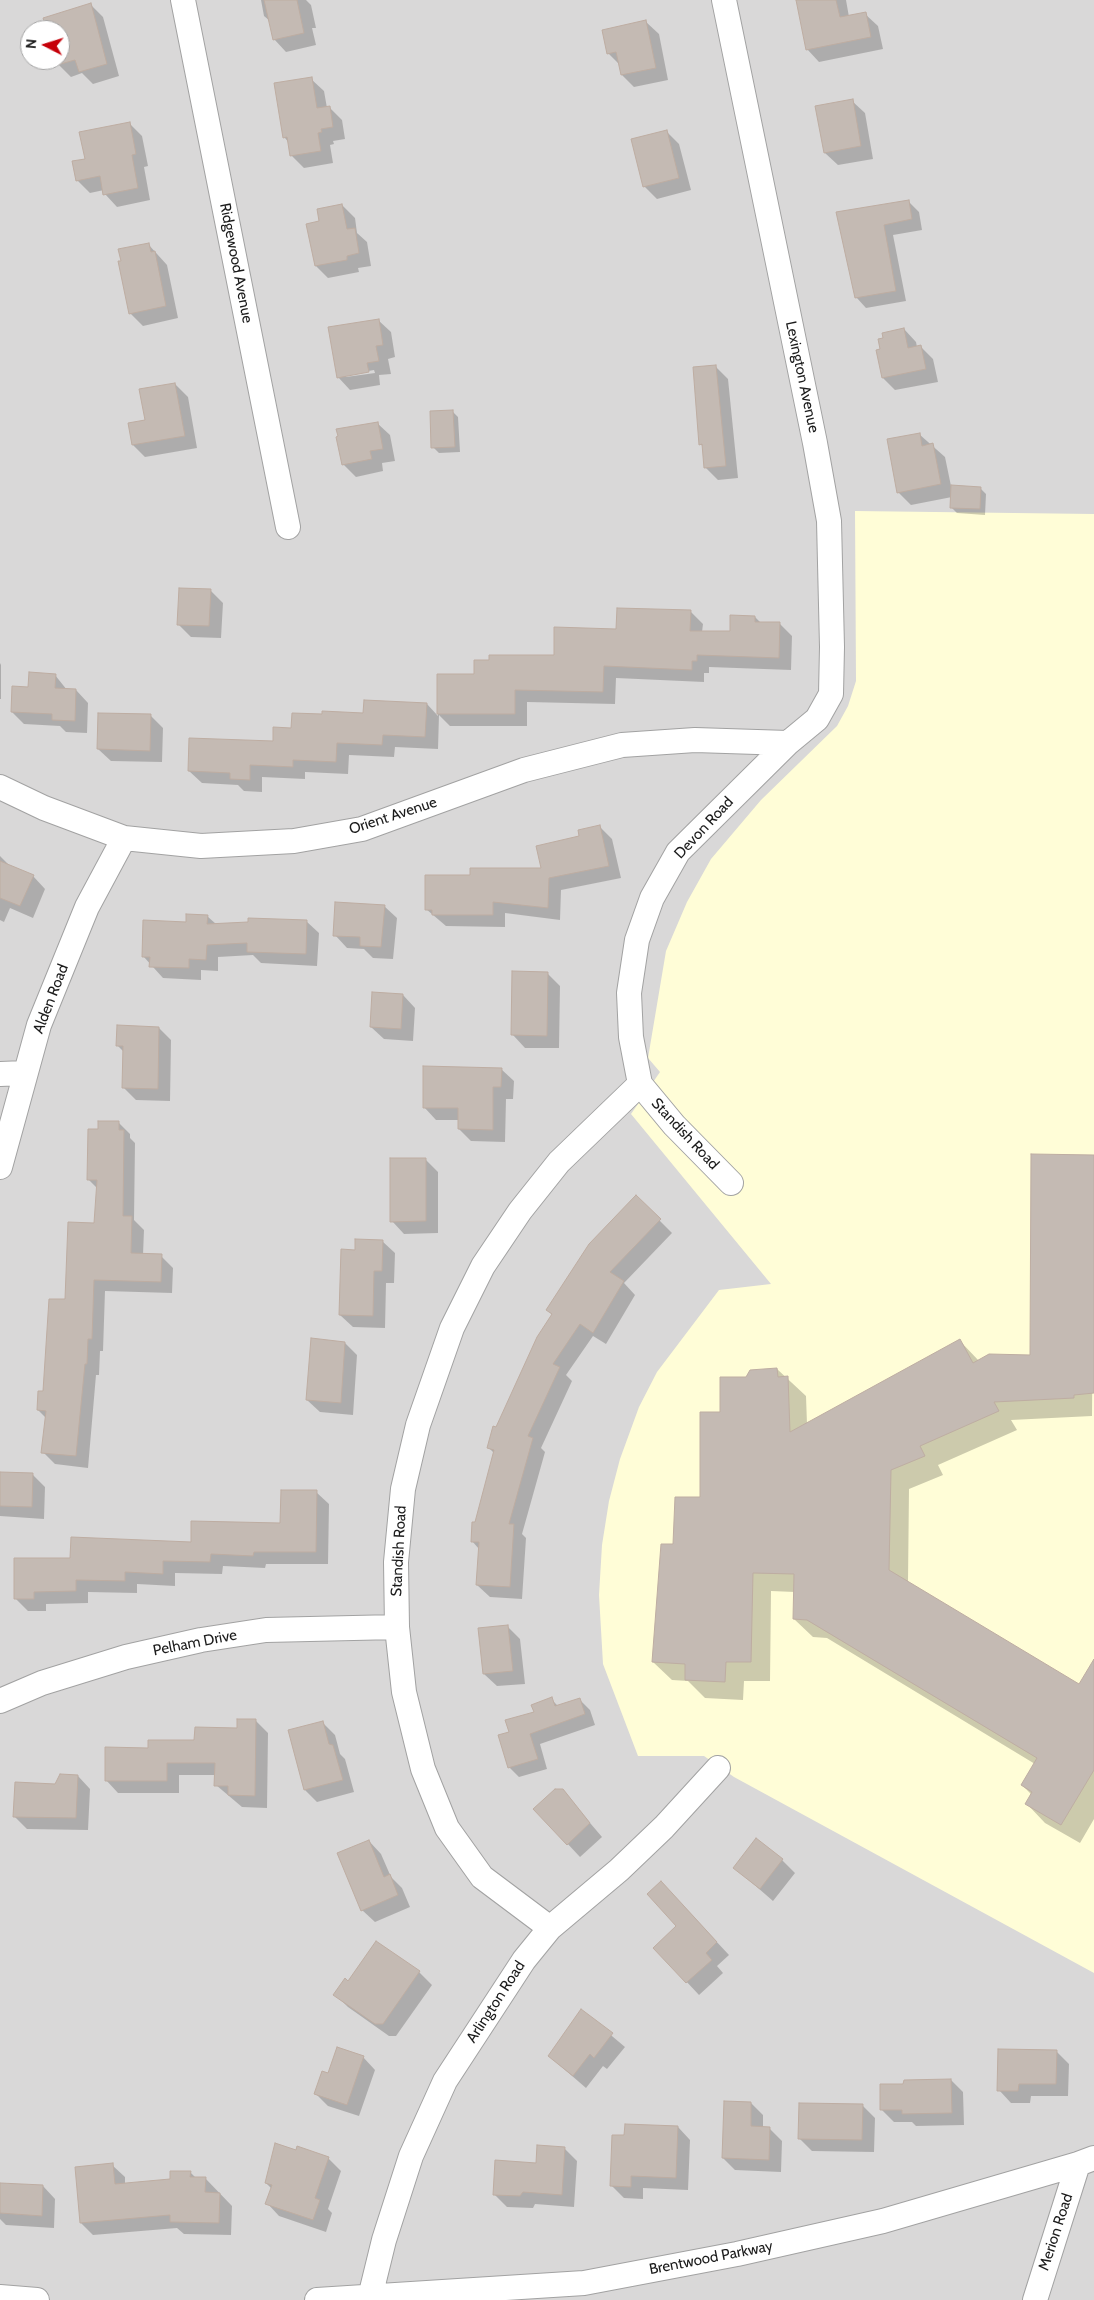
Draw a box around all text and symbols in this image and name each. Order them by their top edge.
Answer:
north arrow [20,20,70,70]
text: N [22,38,40,49]
street label: Ridgewood Avenue [216,201,256,325]
street label: Lexington Avenue [781,320,823,434]
street label: Orient Avenue [347,793,439,839]
street label: Devon Road [671,793,737,863]
street label: Alden Road [30,962,72,1036]
street label: Standish Road [647,1095,723,1173]
street label: Standish Road [388,1505,410,1597]
street label: Pelham Drive [152,1626,238,1660]
street label: Arlington Road [463,1958,529,2046]
street label: Merion Road [1035,2191,1077,2273]
street label: Brentwood Parkway [648,2237,774,2279]

